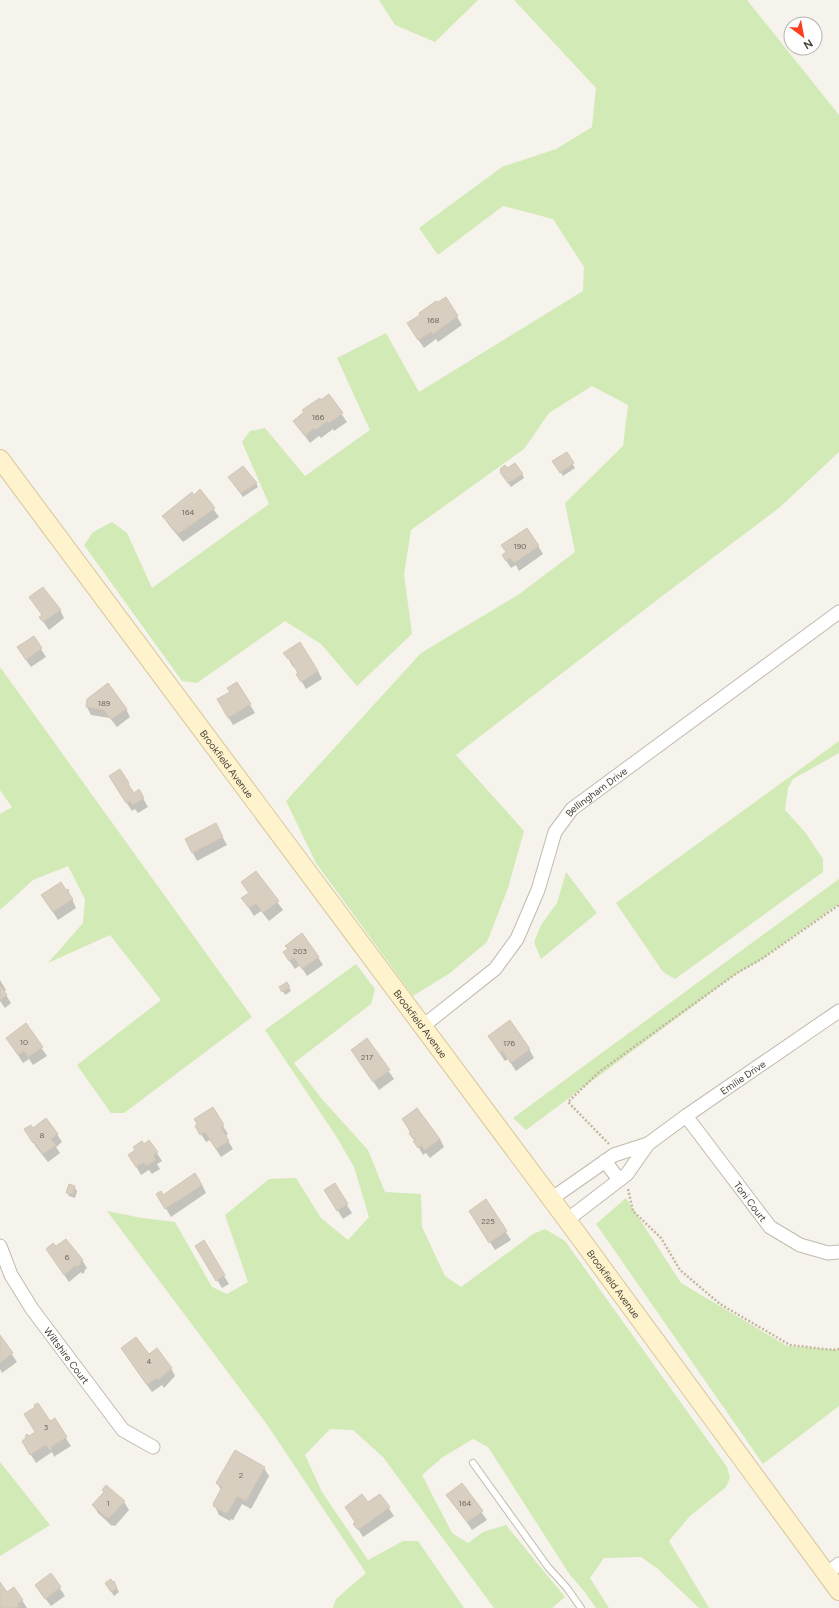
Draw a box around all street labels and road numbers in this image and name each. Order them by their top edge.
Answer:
street label: Brookfield Avenue [197,727,257,801]
street label: Bellingham Drive [562,764,630,819]
street label: Brookfield Avenue [391,987,451,1061]
street label: Emilie Drive [717,1057,768,1097]
street label: Toni Court [731,1179,770,1224]
street label: Brookfield Avenue [584,1247,643,1321]
street label: Wiltshire Court [41,1324,93,1386]

